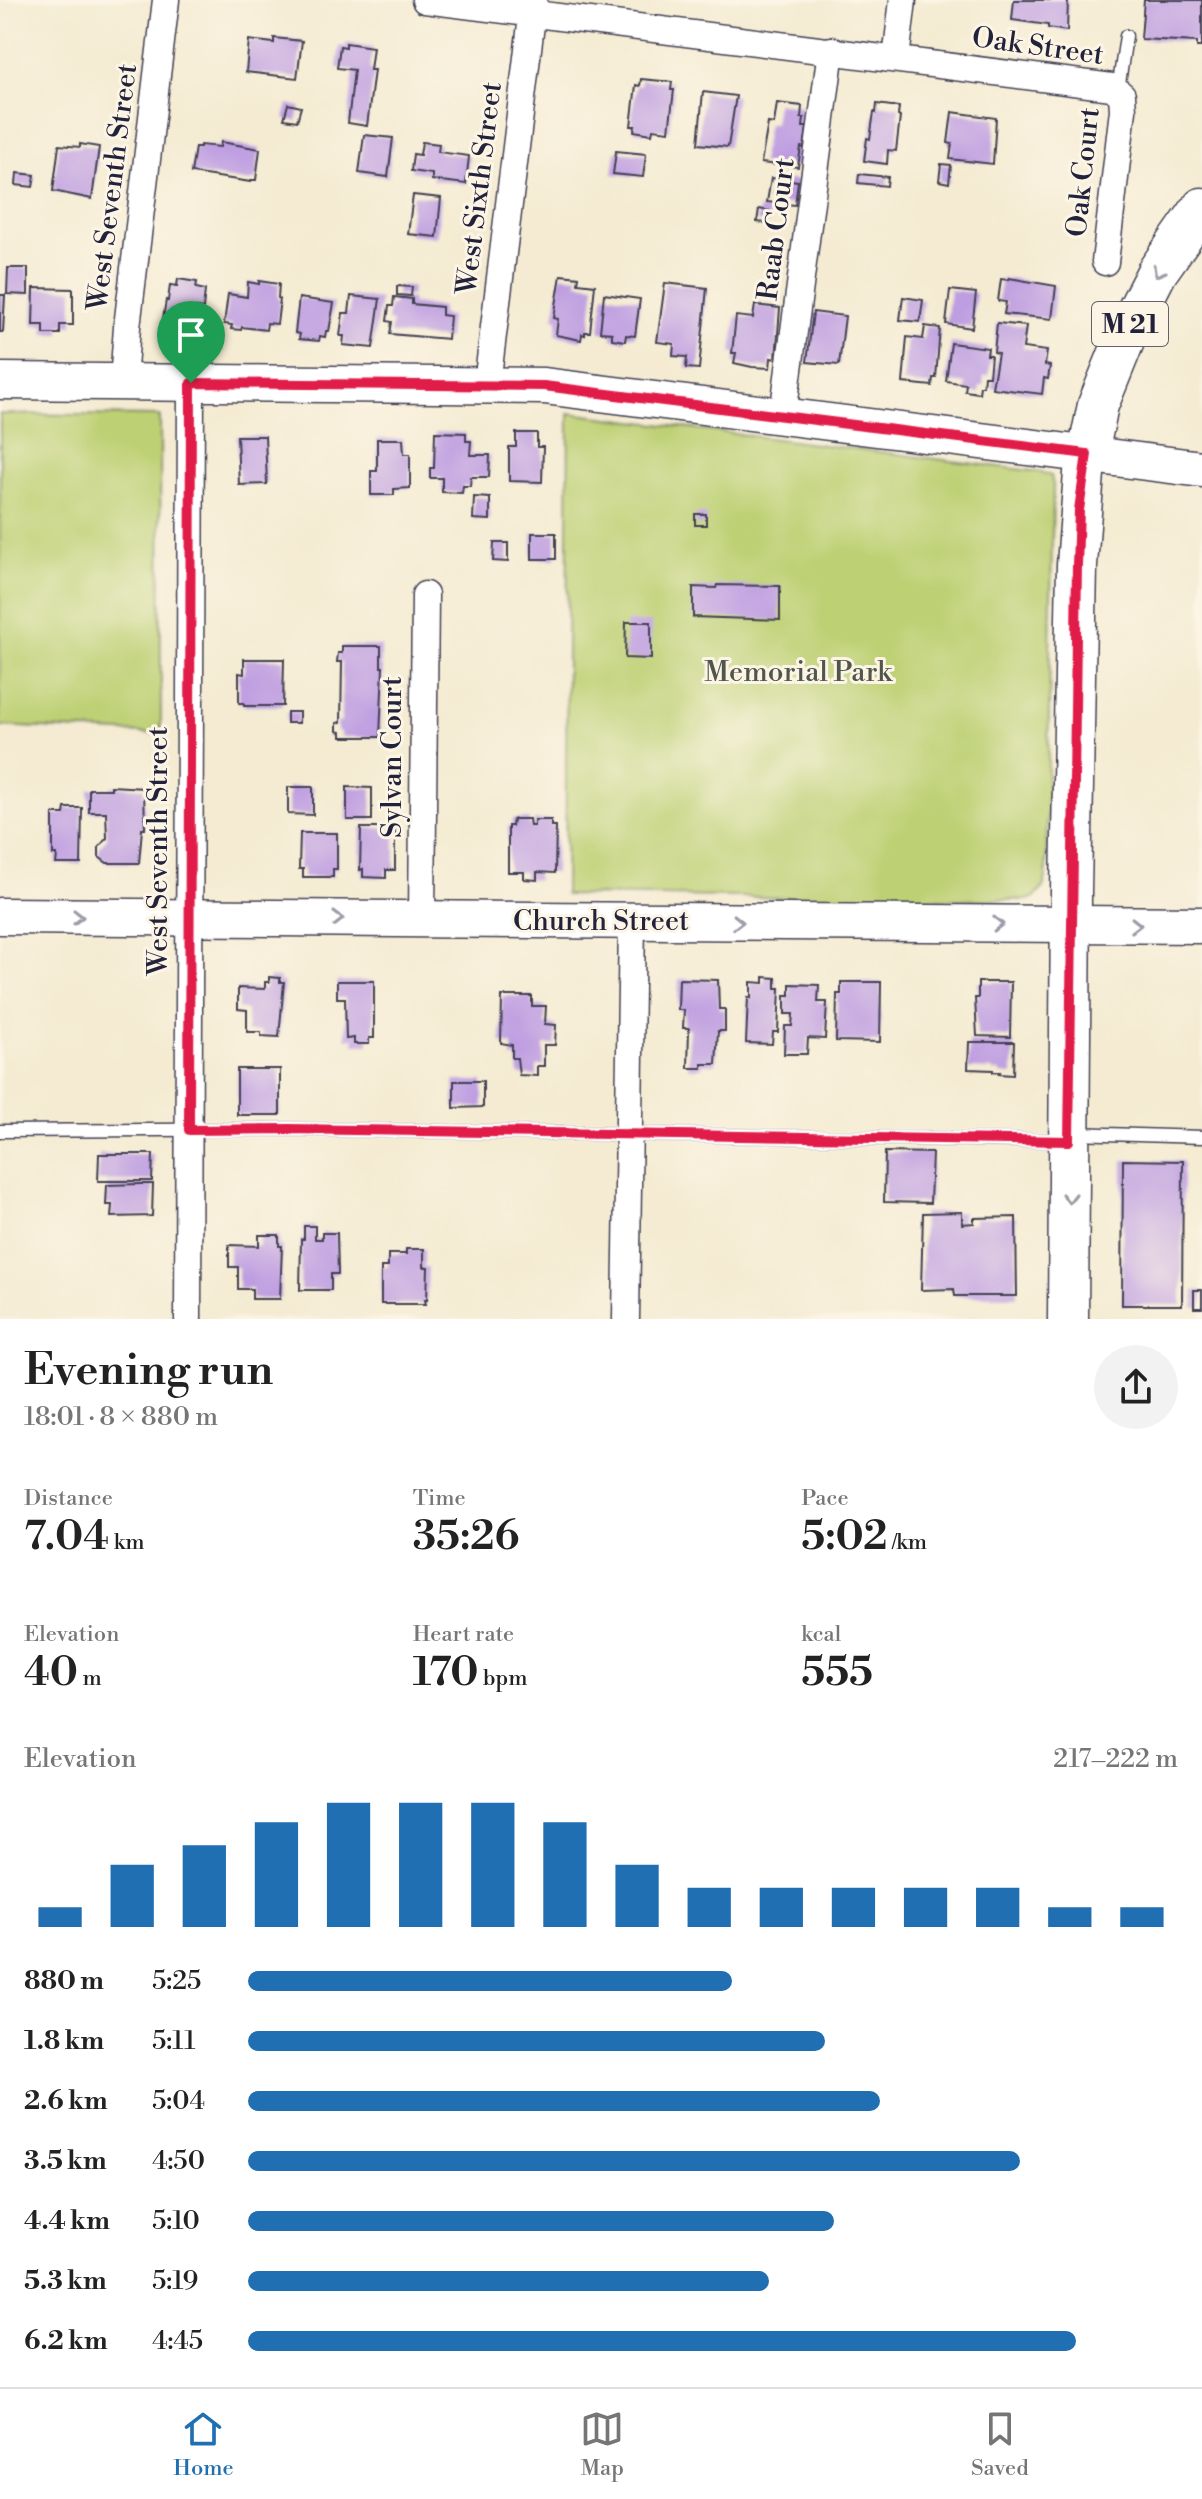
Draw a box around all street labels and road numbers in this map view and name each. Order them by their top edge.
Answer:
street label: Oak Street [970,20,1106,73]
street label: West Seventh Street [80,61,145,314]
street label: West Sixth Street [449,80,510,298]
street label: Oak Court [1059,106,1108,239]
street label: Raab Court [750,156,803,303]
road number: M 21 [1092,302,1168,346]
street label: Sylvan Court [375,676,410,838]
street label: West Seventh Street [141,726,176,977]
street label: Church Street [513,904,689,939]

